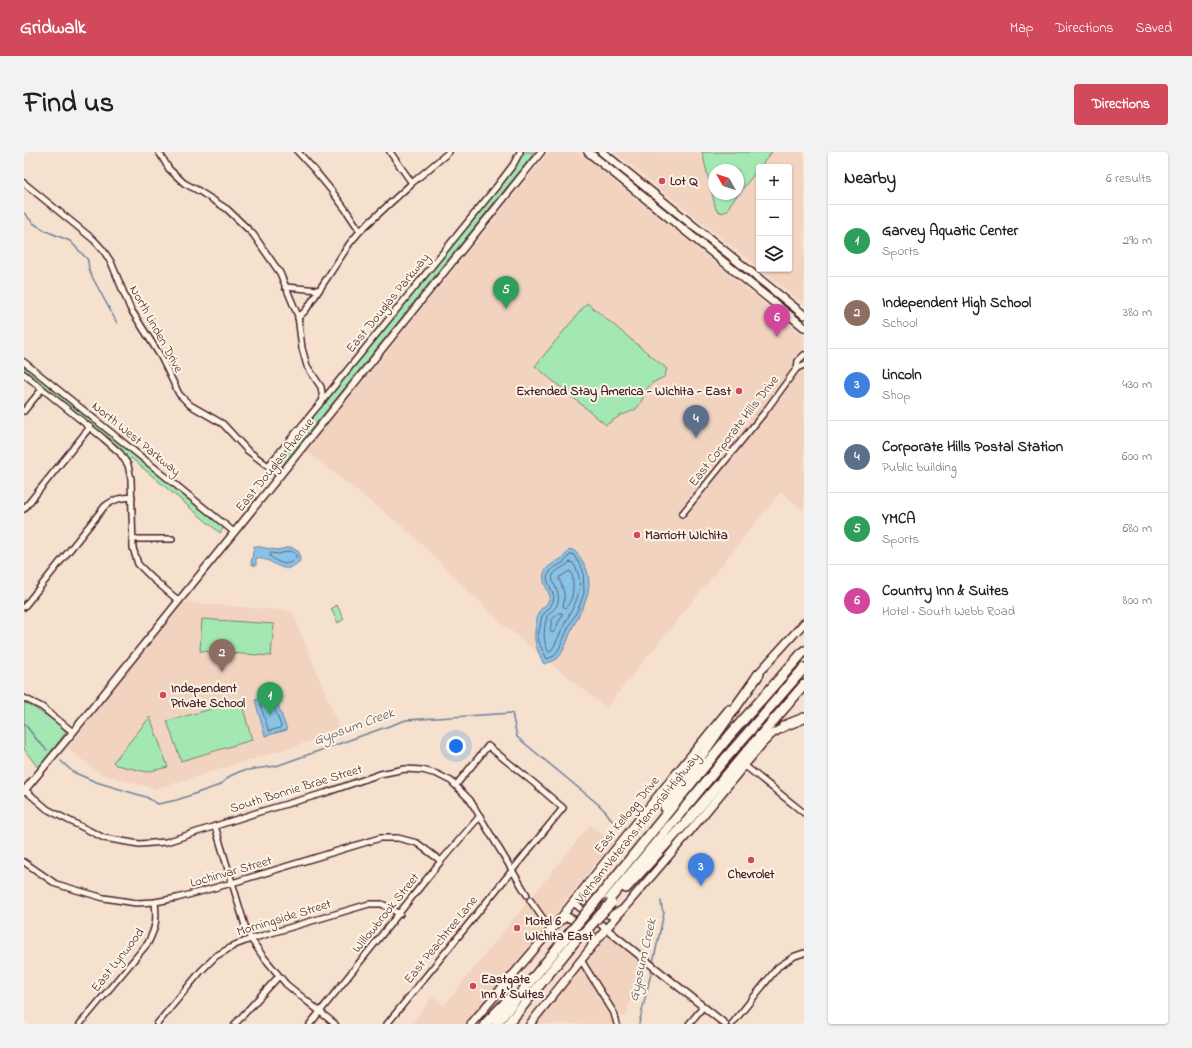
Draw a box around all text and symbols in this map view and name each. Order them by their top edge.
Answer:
text: Gridwalk [20,15,86,42]
text: Map [1010,18,1033,39]
text: Directions [1055,18,1113,39]
text: Saved [1135,18,1172,39]
text: Find us [24,84,114,125]
button: Directions [1074,84,1168,125]
north arrow [708,164,744,200]
map controls [756,164,792,272]
button: + [756,164,792,200]
text: Nearby [844,166,896,191]
text: 6 results [1106,169,1152,188]
place label: Lot Q [670,172,698,191]
marker: Lot Q [657,176,667,186]
button: − [756,200,792,236]
text: Garvey Aquatic Center [882,220,1018,242]
text: 1 [855,231,859,250]
text: 290 m [1123,231,1152,250]
button: layers [756,236,792,272]
text: Sports [882,242,919,261]
street label: East Douglas Parkway [342,249,435,358]
pin: 5 [493,276,519,309]
street label: North Linden Drive [124,282,188,376]
text: Independent High School [882,292,1031,314]
text: 2 [854,303,860,322]
text: 380 m [1123,303,1152,322]
pin: 6 [764,304,790,337]
text: School [882,314,918,333]
text: Lincoln [882,364,922,386]
street label: East Corporate Hills Drive [684,371,784,491]
text: 3 [854,375,860,394]
text: 430 m [1122,375,1152,394]
place label: Extended Stay America - Wichita - East [516,382,732,403]
marker: Extended Stay America - Wichita - East [734,386,744,396]
text: Shop [882,386,910,405]
street label: North West Parkway [87,397,185,482]
pin: 4 [683,405,709,438]
street label: East Douglas Avenue [231,414,320,517]
text: Corporate Hills Postal Station [882,436,1063,458]
text: 4 [854,447,860,466]
text: 600 m [1122,447,1152,466]
text: Public building [882,458,957,477]
text: YMCA [882,508,915,530]
text: 5 [853,519,861,538]
text: 680 m [1122,519,1152,538]
place label: Marriott Wichita [645,526,728,545]
marker: Marriott Wichita [632,530,642,540]
text: Sports [882,530,919,549]
text: Country Inn & Suites [882,580,1009,602]
text: 6 [854,591,860,610]
text: 800 m [1123,591,1152,610]
text: Hotel · South Webb Road [882,602,1015,621]
pin: 2 [209,639,235,672]
place label: Independent Private School [171,679,245,713]
pin: 1 [257,682,283,715]
marker: Independent Private School [158,690,168,700]
water label: Gypsum Creek [311,702,398,751]
your location [446,736,466,756]
street label: Vietnam Veterans Memorial Highway [570,749,706,909]
street label: South Bonnie Brae Street [227,760,365,818]
street label: East Kellogg Drive [590,772,665,858]
street label: Lochinvar Street [188,851,275,893]
pin: 3 [688,853,714,886]
marker: Chevrolet [746,855,756,865]
place label: Chevrolet [728,865,775,884]
street label: Willowbrook Street [348,868,425,957]
street label: East Peachtree Lane [400,892,482,988]
street label: Morningside Street [234,894,334,942]
place label: Motel 6 Wichita East [525,912,594,946]
water label: Gypsum Creek [623,916,663,1003]
street label: East Lynwood [87,923,150,997]
marker: Motel 6 Wichita East [512,923,522,933]
place label: Eastgate Inn & Suites [481,970,545,1004]
marker: Eastgate Inn & Suites [468,981,478,991]

